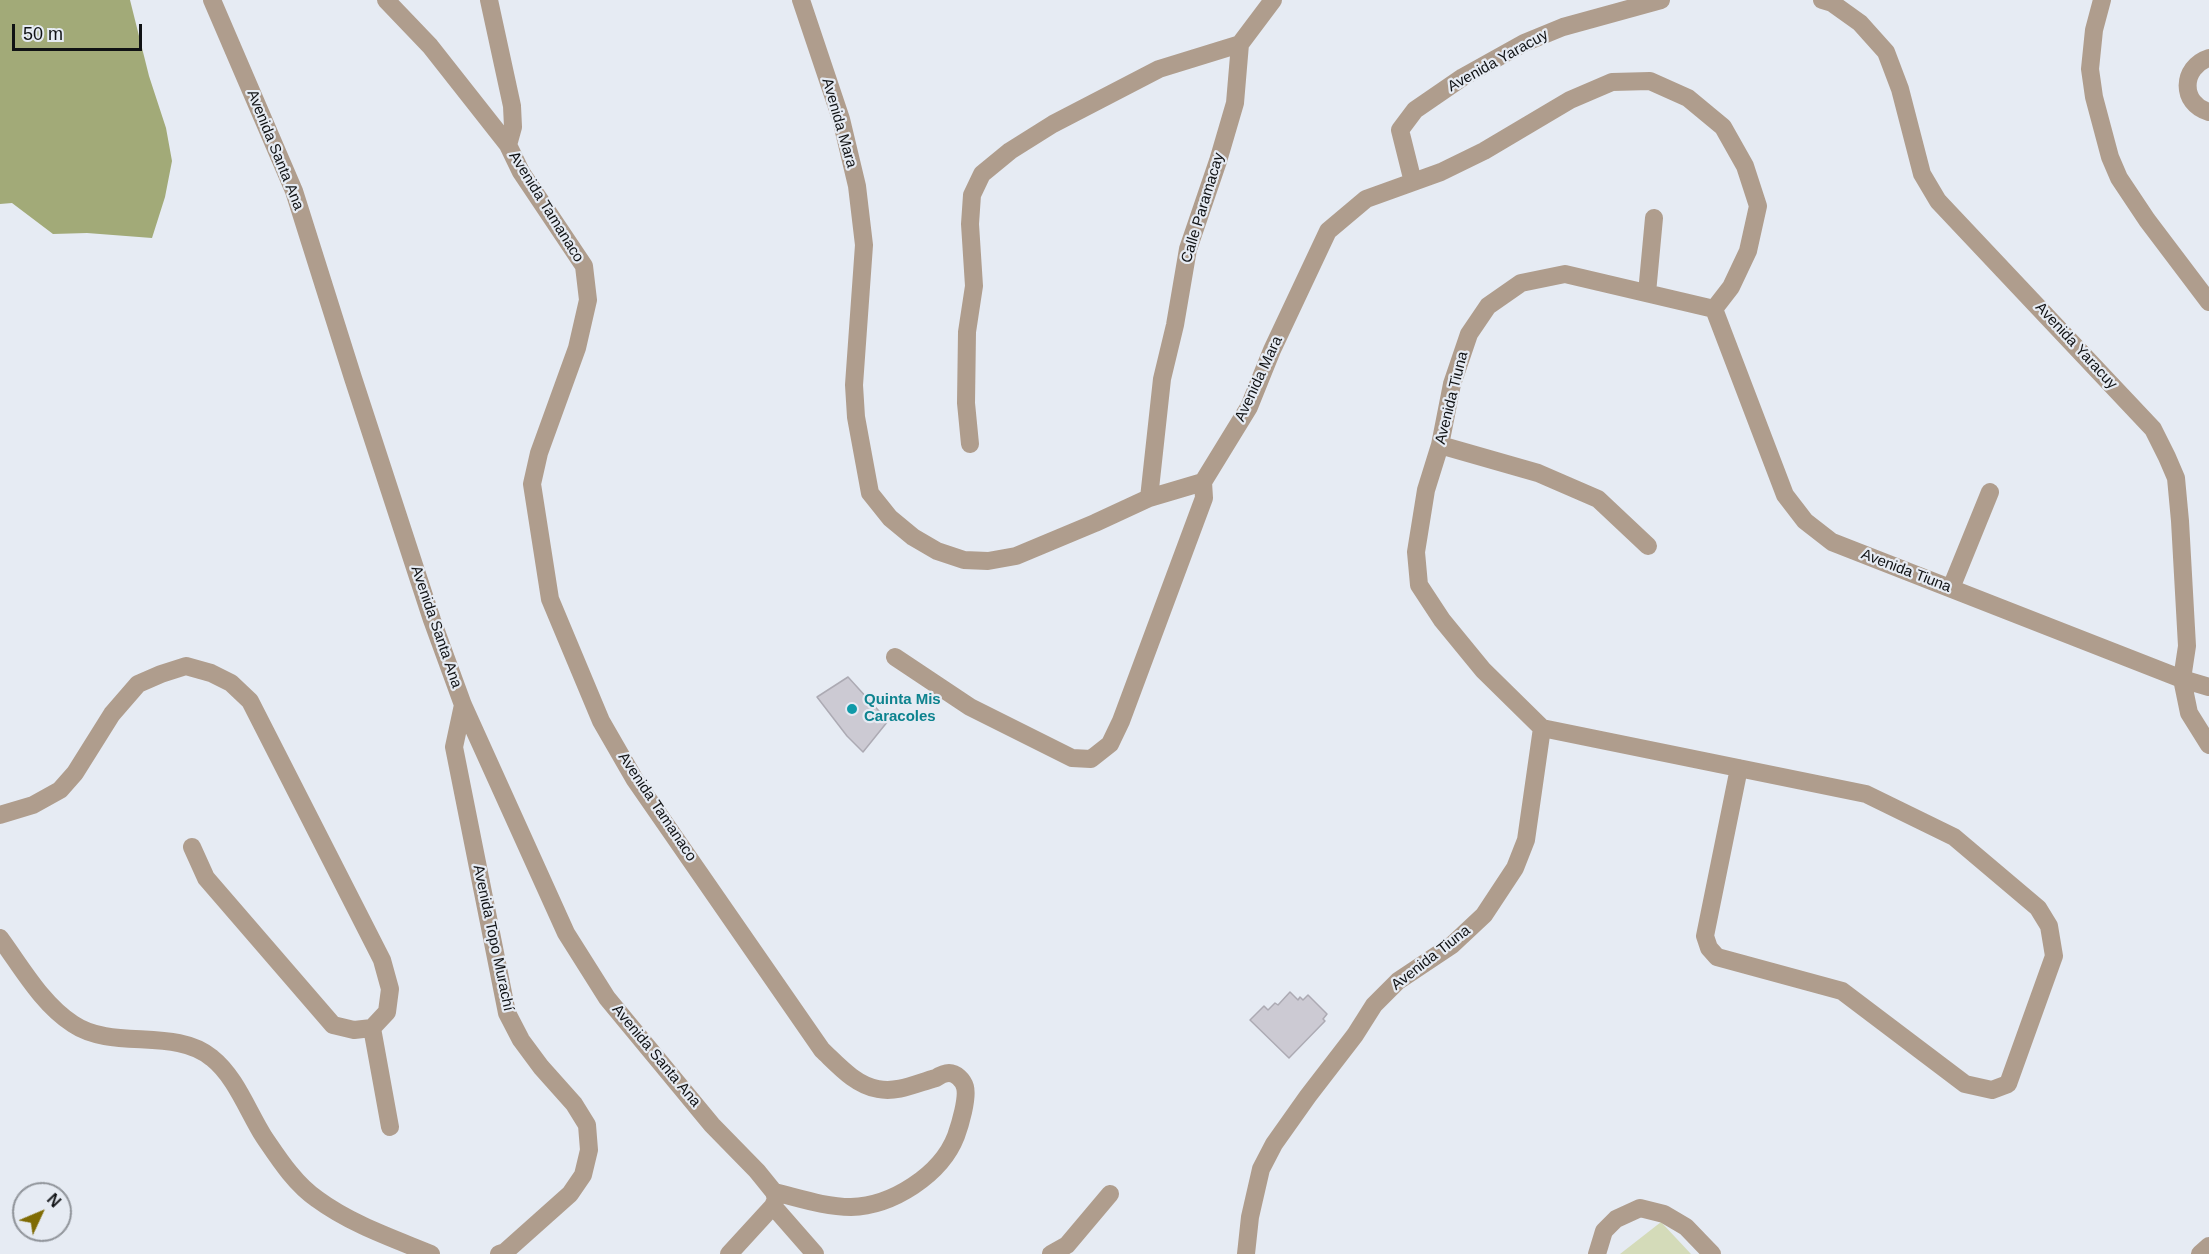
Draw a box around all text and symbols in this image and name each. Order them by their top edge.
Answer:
scale bar [15,12,146,50]
text: 50 m [23,24,63,44]
street label: Avenida Yaracuy [1445,26,1551,96]
street label: Avenida Mara [818,76,860,170]
street label: Avenida Santa Ana [243,87,307,213]
street label: Avenida Tamanaco [505,148,587,266]
street label: Calle Paramacay [1178,151,1228,265]
street label: Avenida Yaracuy [2031,299,2121,393]
street label: Avenida Mara [1231,333,1287,425]
street label: Avenida Tiuna [1432,350,1472,446]
street label: Avenida Tiuna [1858,546,1954,596]
street label: Avenida Santa Ana [407,563,465,691]
place label: Quinta Mis Caracoles [864,691,941,726]
marker: Quinta Mis Caracoles [845,702,859,716]
street label: Avenida Tamanaco [614,749,700,865]
street label: Avenida Topo Murachí [469,863,517,1013]
street label: Avenida Tiuna [1388,922,1474,994]
street label: Avenida Santa Ana [608,1001,704,1111]
north arrow [12,1182,72,1242]
text: N [44,1190,64,1211]

